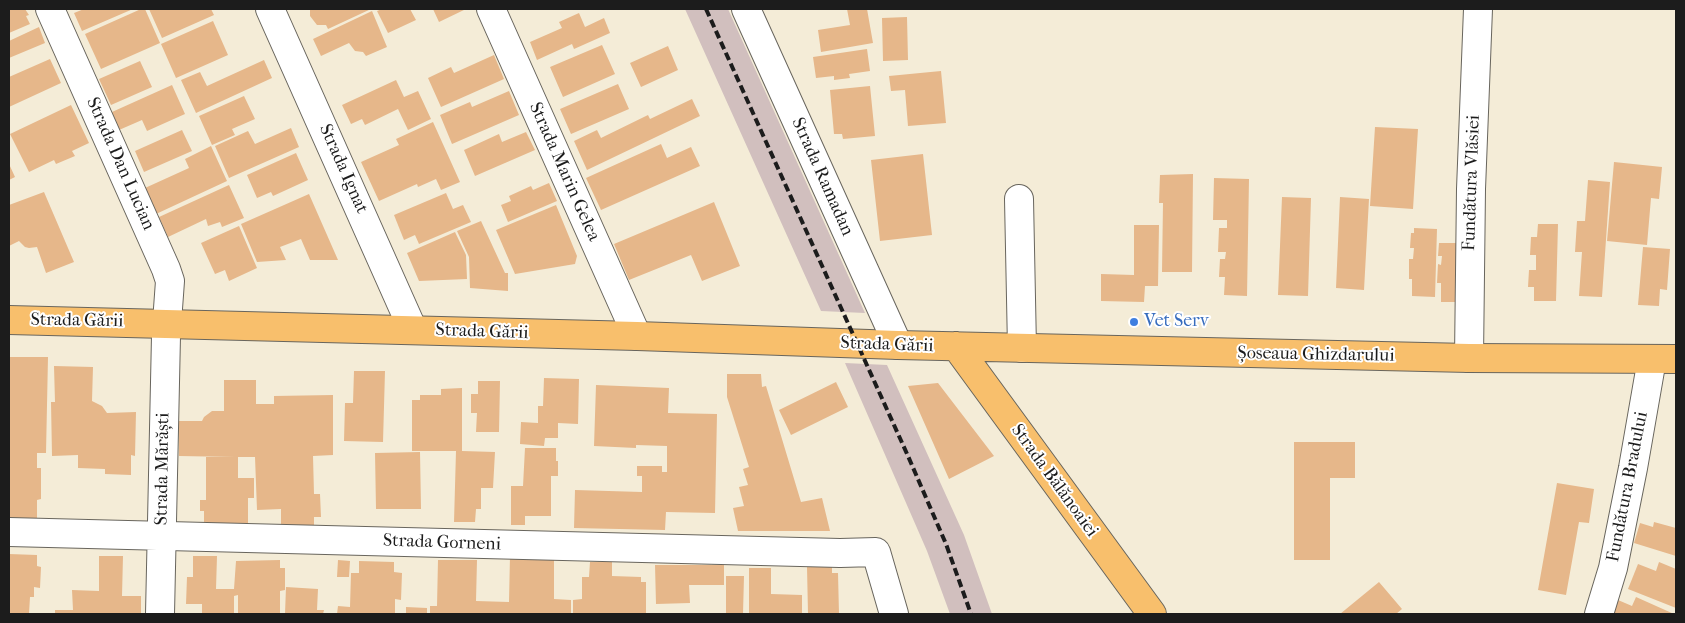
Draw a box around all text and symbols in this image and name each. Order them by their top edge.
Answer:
street label: Strada Dan Lucian [81,94,159,234]
street label: Strada Marin Gelea [524,99,604,245]
street label: Strada Ramadan [786,114,858,240]
street label: Fundătura Vlăsiei [1459,115,1485,251]
street label: Strada Ignat [314,121,372,217]
street label: Strada Gării [30,309,124,333]
place label: Vet Serv [1144,311,1209,333]
marker: Vet Serv [1128,316,1140,328]
street label: Strada Gării [435,320,529,344]
street label: Strada Gării [840,333,934,357]
street label: Șoseaua Ghizdarului [1237,343,1395,367]
street label: Fundătura Bradului [1603,410,1653,564]
street label: Strada Mărăști [151,412,175,526]
street label: Strada Bălănoaiei [1006,420,1102,542]
street label: Strada Gorneni [383,530,501,556]

